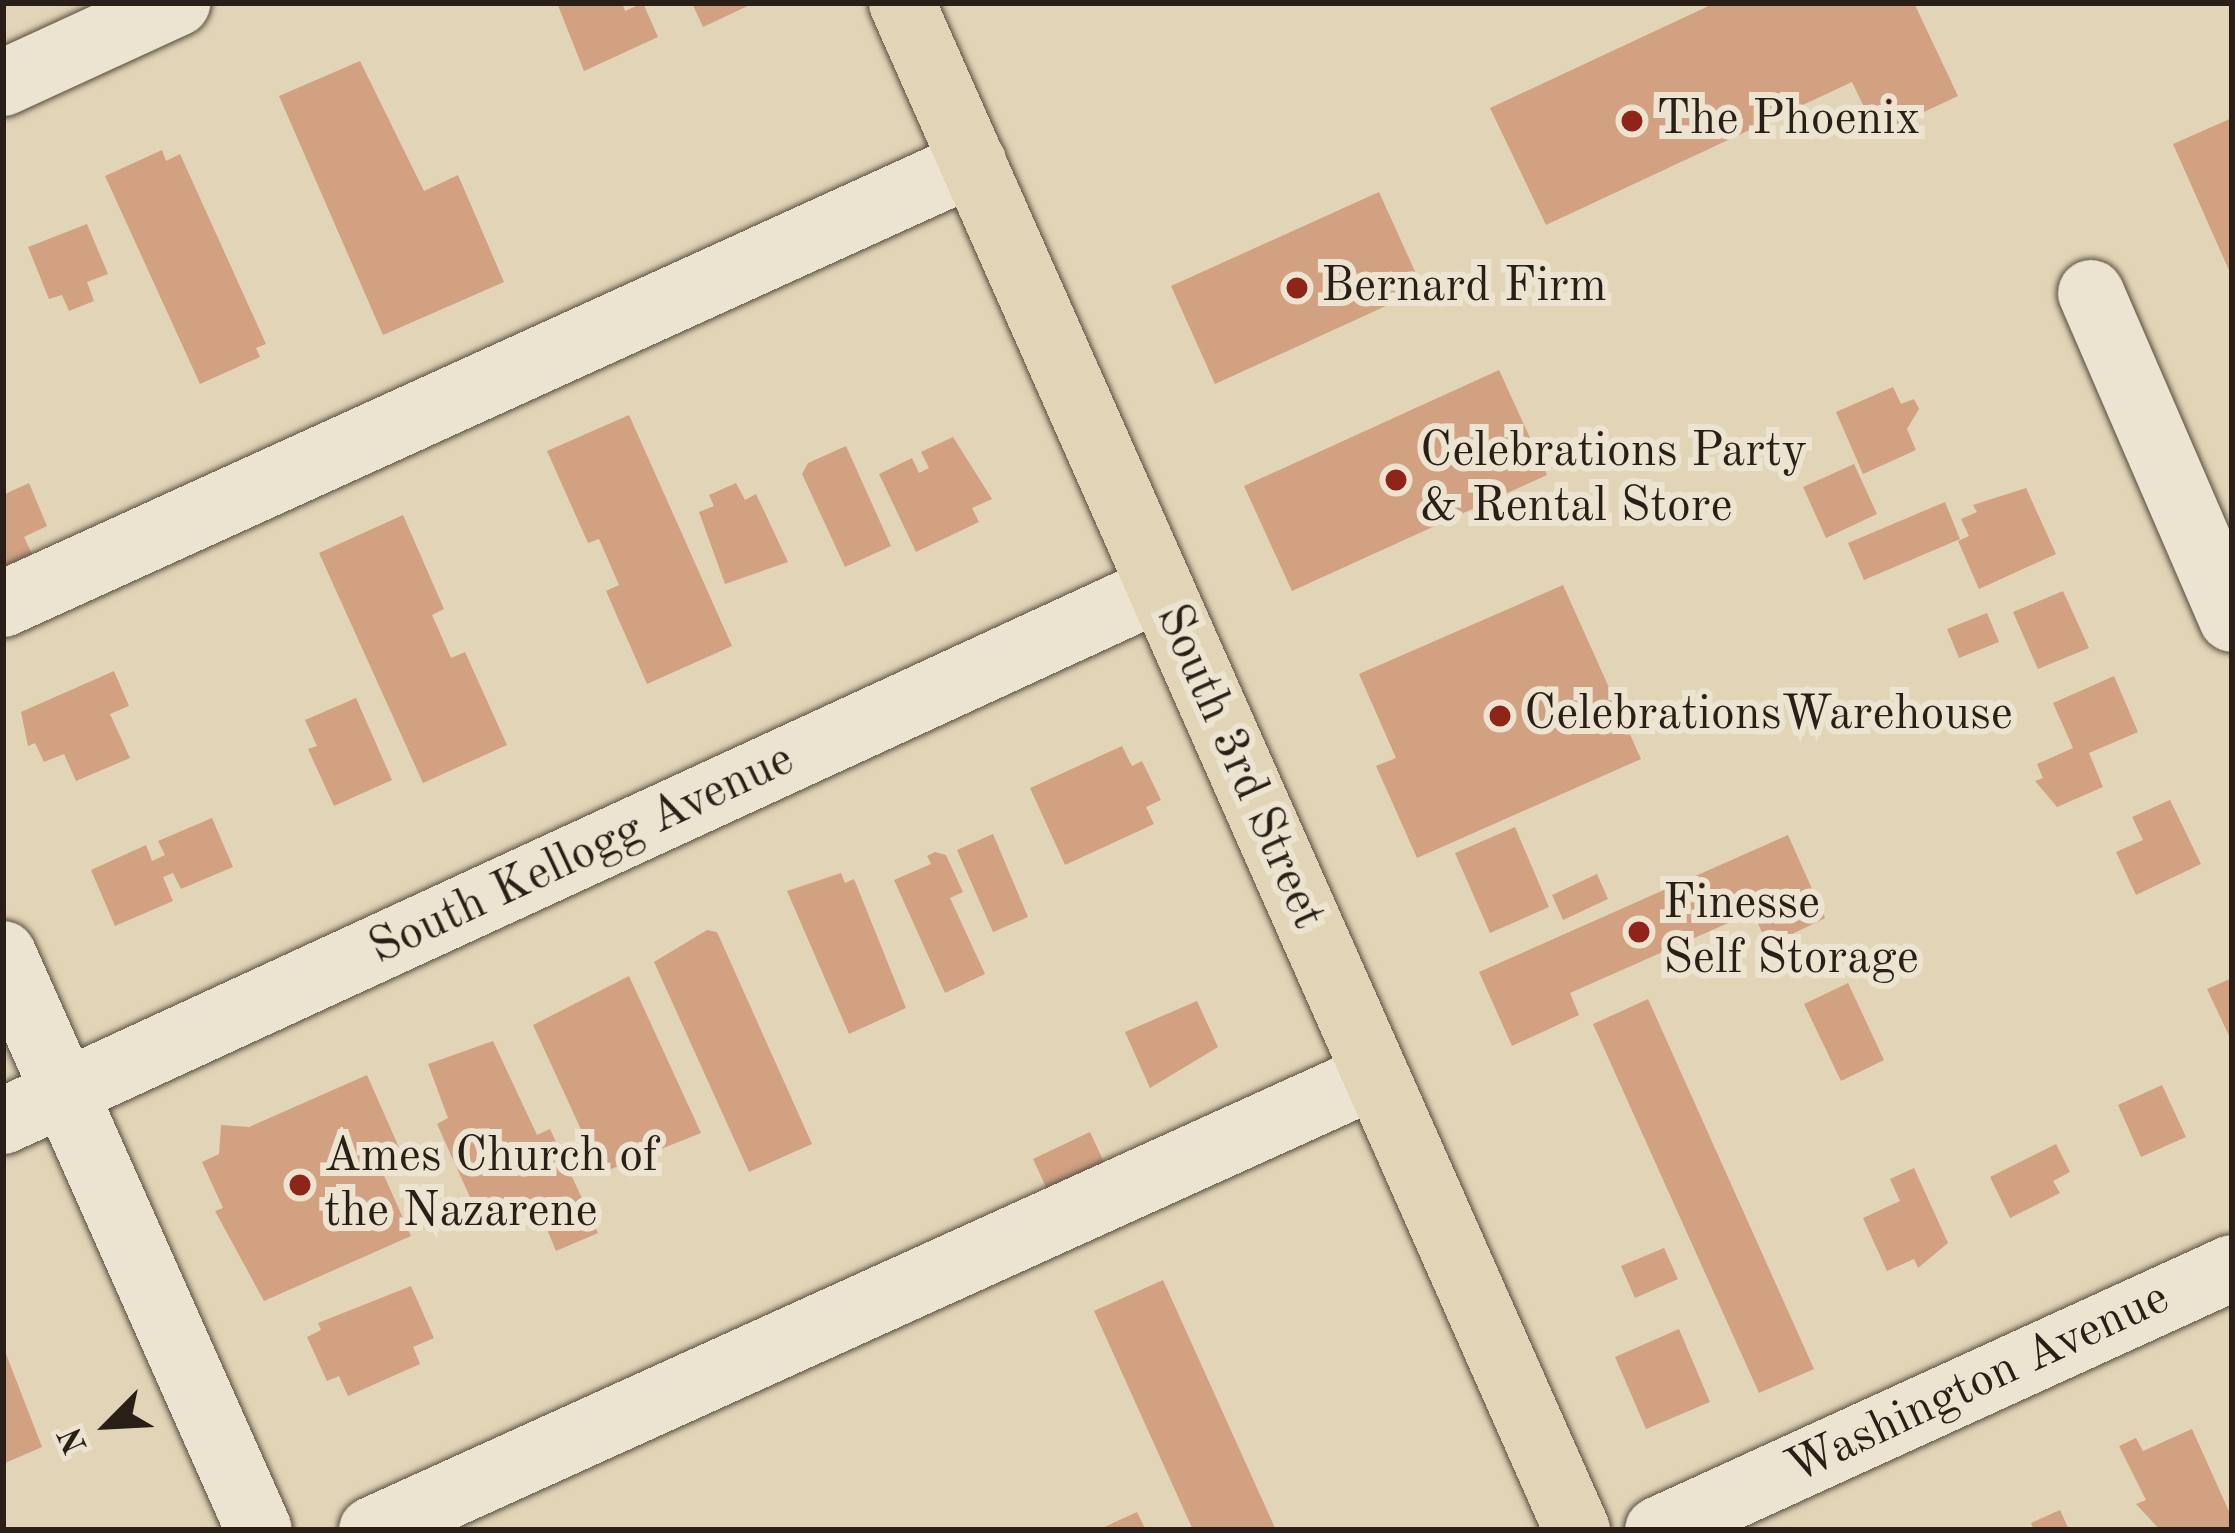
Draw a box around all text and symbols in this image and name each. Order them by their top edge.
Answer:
place label: The Phoenix [1656,92,1920,150]
marker: The Phoenix [1619,108,1645,134]
place label: Bernard Firm [1321,259,1607,317]
marker: Bernard Firm [1284,275,1310,301]
place label: Celebrations Party & Rental Store [1420,423,1807,536]
marker: Celebrations Party & Rental Store [1383,467,1409,493]
street label: South 3rd Street [1142,596,1336,938]
place label: CelebrationsWarehouse [1524,687,2013,745]
marker: CelebrationsWarehouse [1487,703,1513,729]
street label: South Kellogg Avenue [361,731,803,979]
place label: Finesse Self Storage [1663,875,1919,988]
marker: Finesse Self Storage [1626,919,1652,945]
place label: Ames Church of the Nazarene [324,1128,659,1241]
marker: Ames Church of the Nazarene [287,1172,313,1198]
street label: Washington Avenue [1778,1270,2178,1498]
north arrow [48,1365,168,1485]
text: N [54,1422,95,1458]

